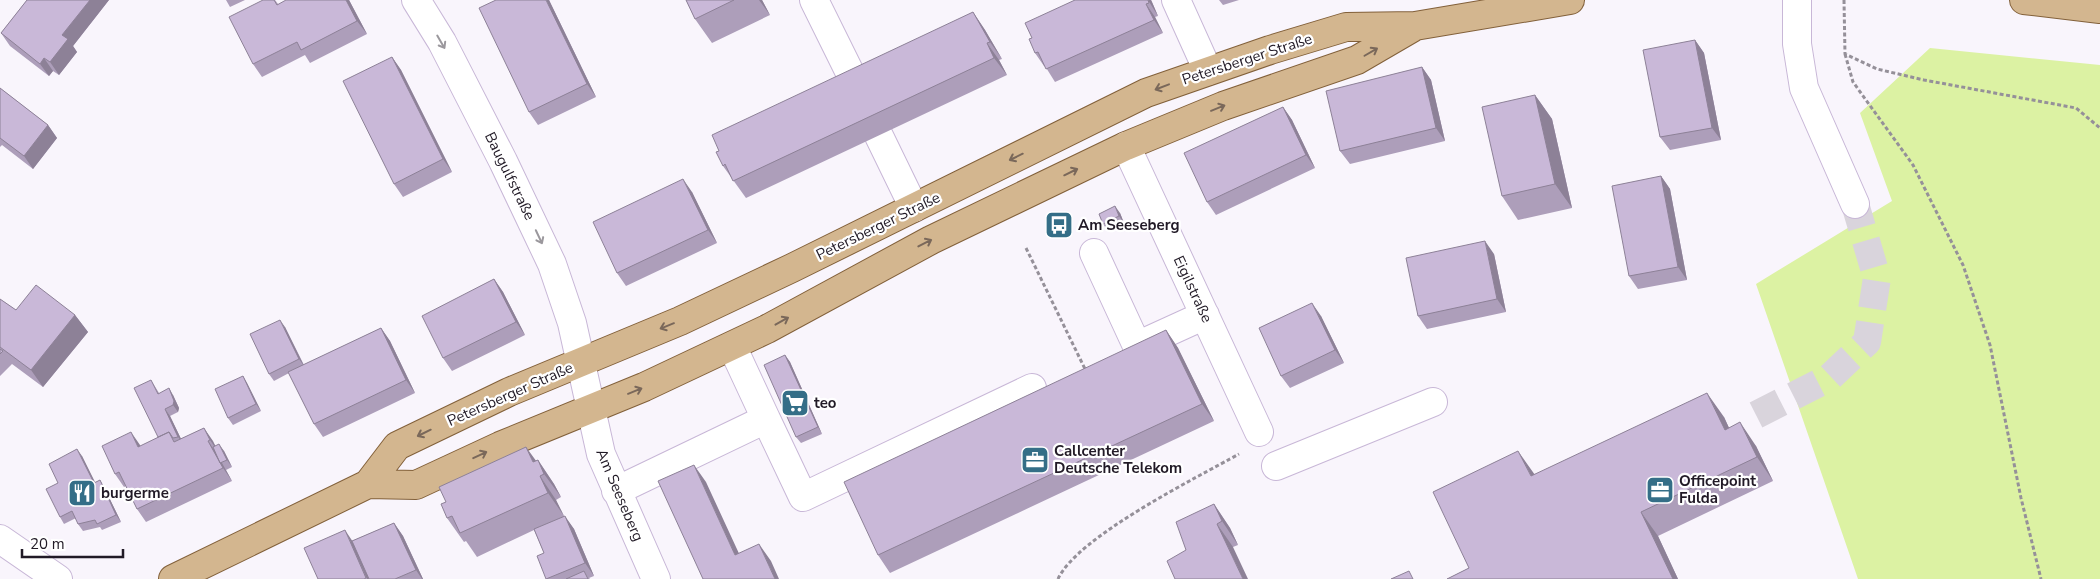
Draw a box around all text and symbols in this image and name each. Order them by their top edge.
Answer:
street label: Petersberger Straße [1179,29,1315,89]
one-way arrow [437,34,447,48]
one-way arrow [1363,46,1377,56]
one-way arrow [1155,83,1171,92]
one-way arrow [1211,102,1226,111]
street label: Baugulfstraße [480,129,540,223]
one-way arrow [1009,153,1024,163]
one-way arrow [1063,167,1078,177]
street label: Petersberger Straße [813,187,943,265]
bus stop icon: Am Seeseberg [1044,210,1074,240]
place label: Am Seeseberg [1078,215,1180,235]
one-way arrow [535,229,544,244]
one-way arrow [917,238,932,247]
street label: Eigilstraße [1169,252,1217,326]
one-way arrow [774,316,789,325]
one-way arrow [660,322,675,332]
street label: Petersberger Straße [444,357,576,431]
one-way arrow [627,386,642,395]
supermarket icon: teo [780,388,810,418]
place label: teo [814,393,837,413]
one-way arrow [417,428,432,438]
place label: Callcenter Deutsche Telekom [1054,441,1182,478]
office icon: Callcenter Deutsche Telekom [1020,445,1050,475]
street label: Am Seeseberg [591,446,649,544]
one-way arrow [472,450,487,459]
place label: Officepoint Fulda [1679,471,1756,508]
office icon: Officepoint Fulda [1645,475,1675,505]
restaurant icon: burgerme [67,478,97,508]
place label: burgerme [101,483,169,503]
scale bar [22,526,124,558]
text: 20 m [30,534,65,554]

